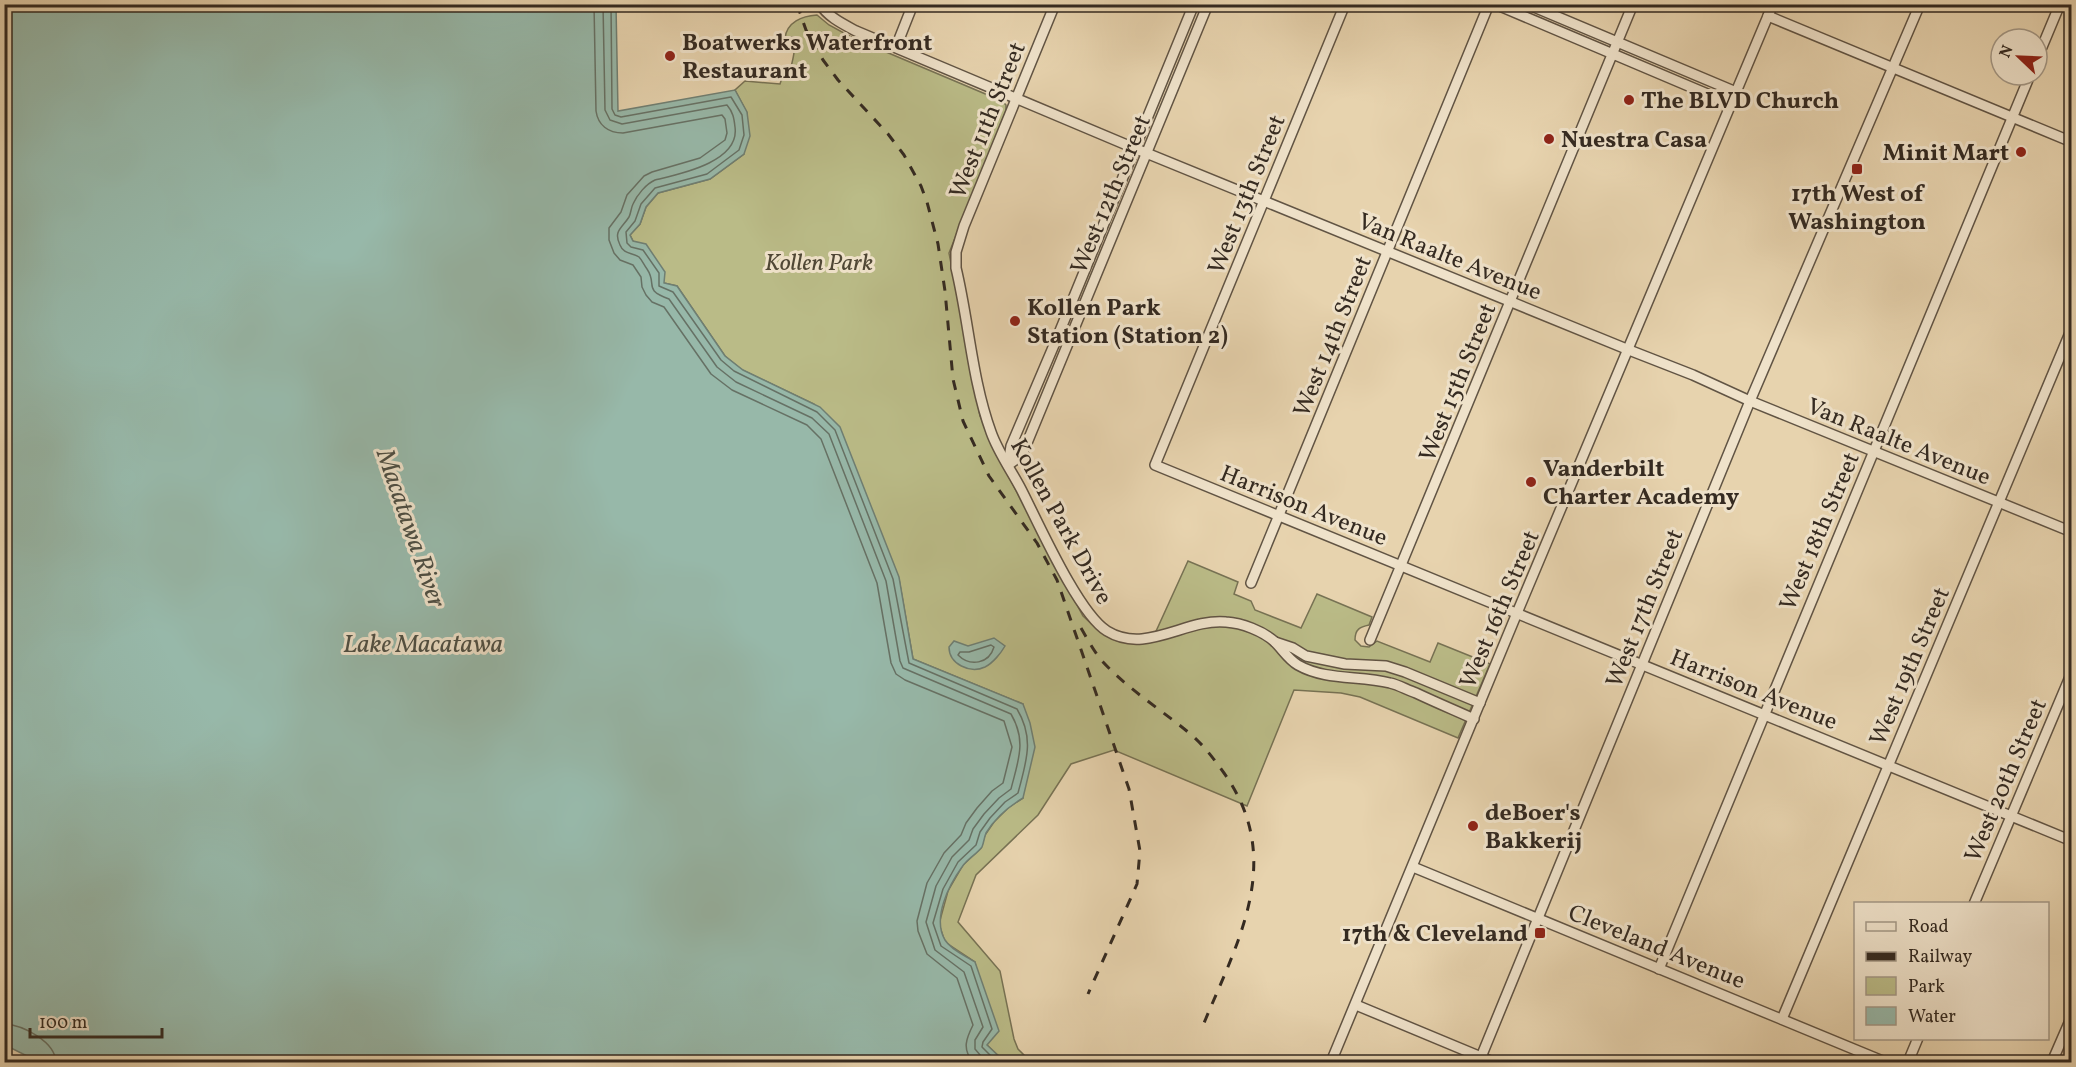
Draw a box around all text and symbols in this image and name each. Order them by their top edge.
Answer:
place label: Boatwerks Waterfront Restaurant [682,27,932,89]
north arrow [1989,27,2049,87]
street label: West 11th Street [942,37,1036,204]
text: N [1995,42,2020,62]
marker: Boatwerks Waterfront Restaurant [663,49,677,63]
place label: The BLVD Church [1641,85,1839,119]
marker: The BLVD Church [1622,93,1636,107]
street label: West 12th Street [1063,110,1161,280]
street label: West 13th Street [1200,110,1295,280]
place label: Nuestra Casa [1561,124,1707,158]
marker: Nuestra Casa [1542,132,1556,146]
place label: Minit Mart [1883,137,2009,171]
marker: Minit Mart [2014,145,2028,159]
marker: 17th West of Washington [1850,162,1864,176]
place label: 17th West of Washington [1788,178,1926,240]
street label: Van Raalte Avenue [1352,205,1546,310]
park label: Kollen Park [765,247,873,281]
street label: West 14th Street [1286,251,1382,422]
place label: Kollen Park Station (Station 2) [1027,292,1228,354]
street label: West 15th Street [1412,298,1506,467]
marker: Kollen Park Station (Station 2) [1008,314,1022,328]
street label: Van Raalte Avenue [1801,390,1995,495]
street label: Kollen Park Drive [1001,433,1120,611]
water label: Macatawa River [366,443,454,613]
street label: West 18th Street [1772,447,1870,616]
place label: Vanderbilt Charter Academy [1543,453,1740,515]
street label: Harrison Avenue [1214,458,1392,556]
marker: Vanderbilt Charter Academy [1524,475,1538,489]
street label: West 17th Street [1599,524,1693,693]
street label: West 16th Street [1452,525,1549,694]
street label: West 19th Street [1862,582,1960,751]
water label: Lake Macatawa [343,627,503,663]
street label: Harrison Avenue [1664,642,1842,740]
street label: West 20th Street [1957,694,2057,868]
place label: deBoer's Bakkerij [1485,797,1582,859]
marker: deBoer's Bakkerij [1466,819,1480,833]
street label: Cleveland Avenue [1563,897,1750,999]
legend [1854,902,2049,1040]
text: Road [1908,915,1949,940]
place label: 17th & Cleveland [1342,918,1528,952]
marker: 17th & Cleveland [1533,926,1547,940]
text: Railway [1908,945,1972,970]
text: Park [1908,975,1945,1000]
scale bar [30,1001,162,1039]
text: Water [1908,1005,1956,1030]
text: 100 m [39,1011,88,1036]

